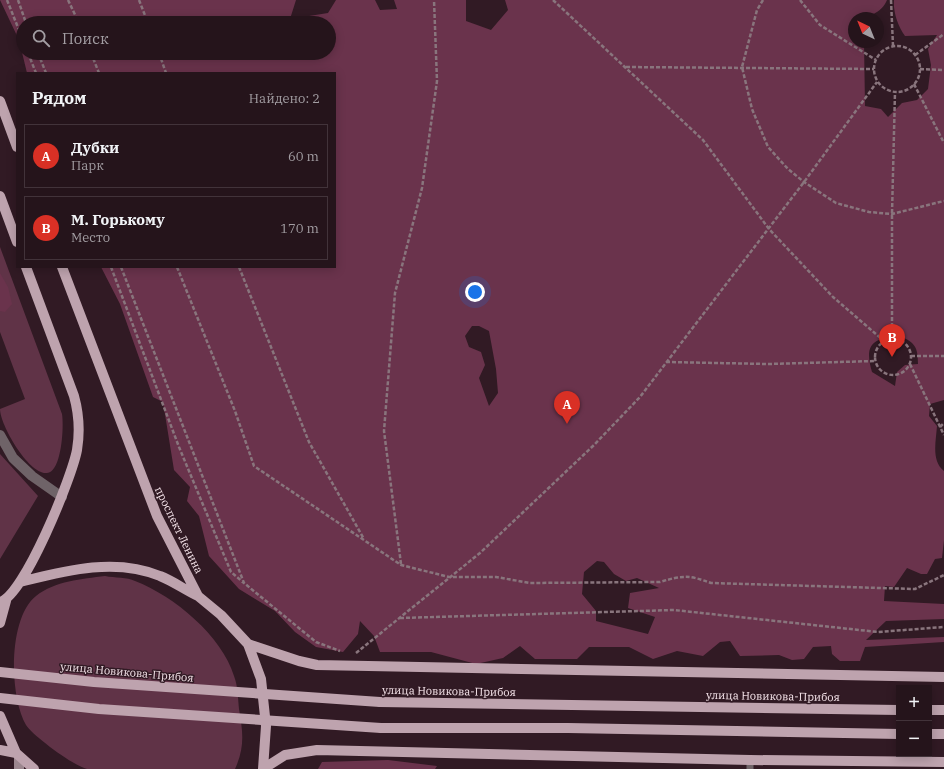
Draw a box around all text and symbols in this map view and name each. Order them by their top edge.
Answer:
north arrow [848,12,884,48]
search box [16,16,336,60]
icon: search [30,27,52,49]
text: Поиск [62,29,109,48]
text: Рядом [32,87,87,109]
text: Найдено: 2 [249,90,320,107]
text: Дубки [71,138,119,157]
text: A [41,148,51,165]
text: 60 m [288,148,319,165]
text: Парк [71,157,104,174]
text: М. Горькому [71,210,165,229]
text: B [41,220,51,237]
text: 170 m [280,220,319,237]
text: Место [71,229,110,246]
your location [465,282,485,302]
pin: B [879,324,905,357]
pin: A [554,391,580,424]
street label: проспект Ленина [152,484,206,576]
street label: улица Новикова-Прибоя [60,659,194,685]
street label: улица Новикова-Прибоя [382,683,516,699]
map controls [896,685,932,757]
button: + [896,685,932,721]
street label: улица Новикова-Прибоя [706,688,840,704]
button: − [896,721,932,757]

